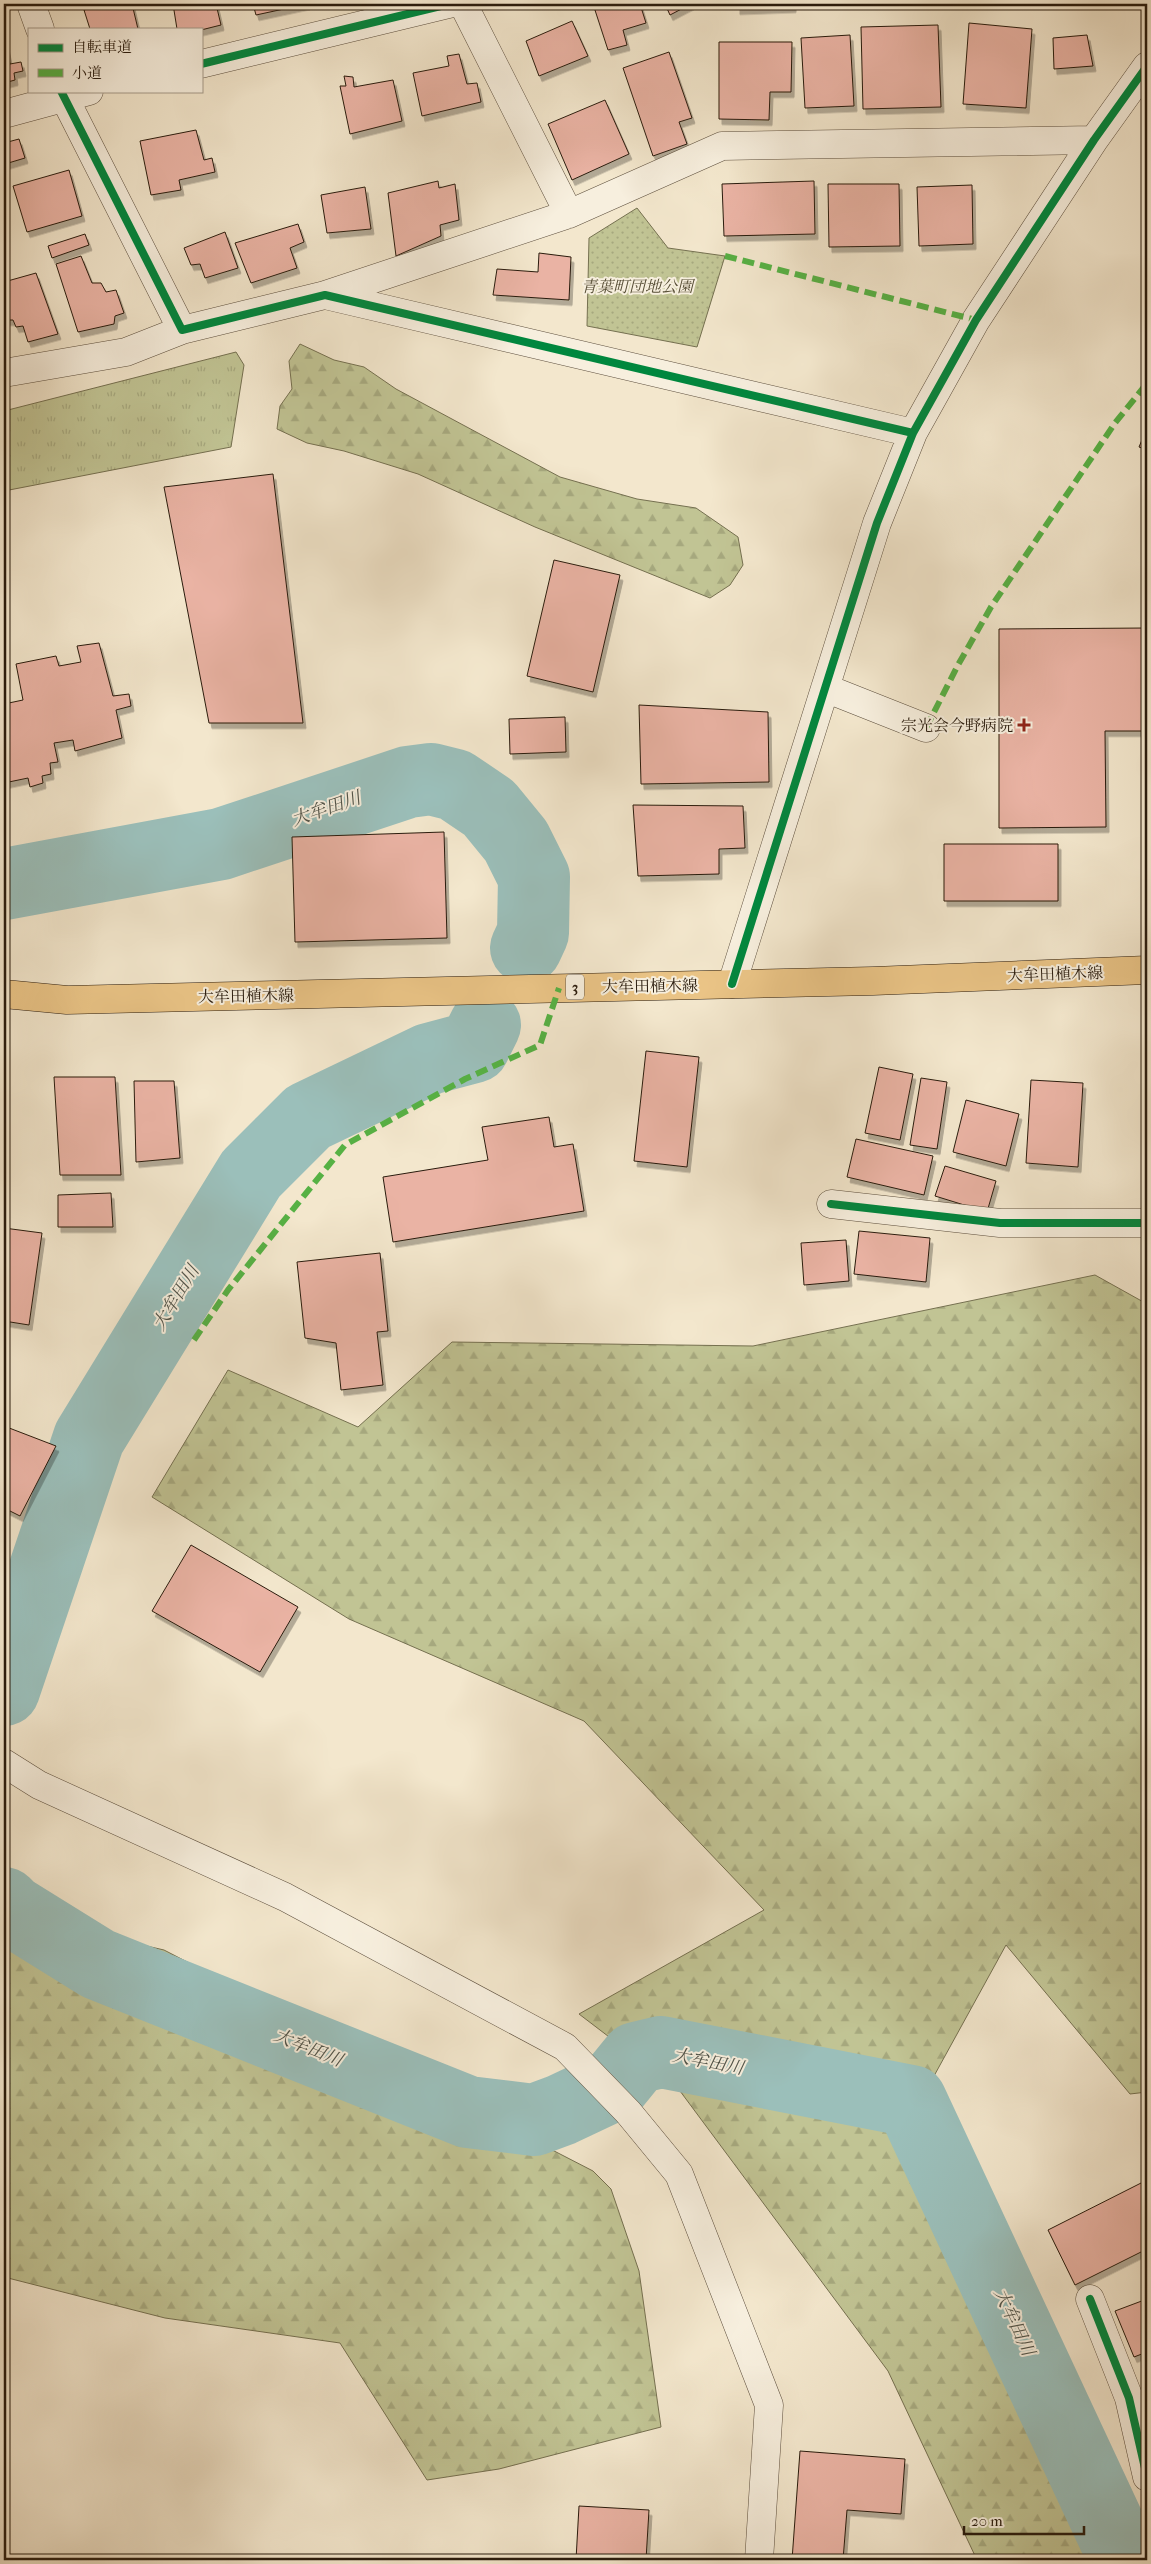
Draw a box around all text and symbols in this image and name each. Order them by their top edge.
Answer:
legend [28,28,202,92]
text: 自転車道 [72,38,132,56]
text: 小道 [72,64,102,82]
park label: 青葉町団地公園 [581,277,696,296]
place label: 宗光会今野病院 [901,716,1013,735]
marker: 宗光会今野病院 [1017,718,1031,732]
water label: 大牟田川 [289,787,365,831]
street label: 大牟田植木線 [1007,963,1103,985]
road number: 3 [566,974,584,1000]
street label: 大牟田植木線 [602,976,698,996]
street label: 大牟田植木線 [198,986,294,1006]
water label: 大牟田川 [148,1260,205,1334]
water label: 大牟田川 [271,2025,347,2072]
water label: 大牟田川 [671,2045,747,2080]
water label: 大牟田川 [989,2285,1040,2361]
scale bar [964,2504,1084,2536]
text: 20 m [971,2512,1003,2530]

